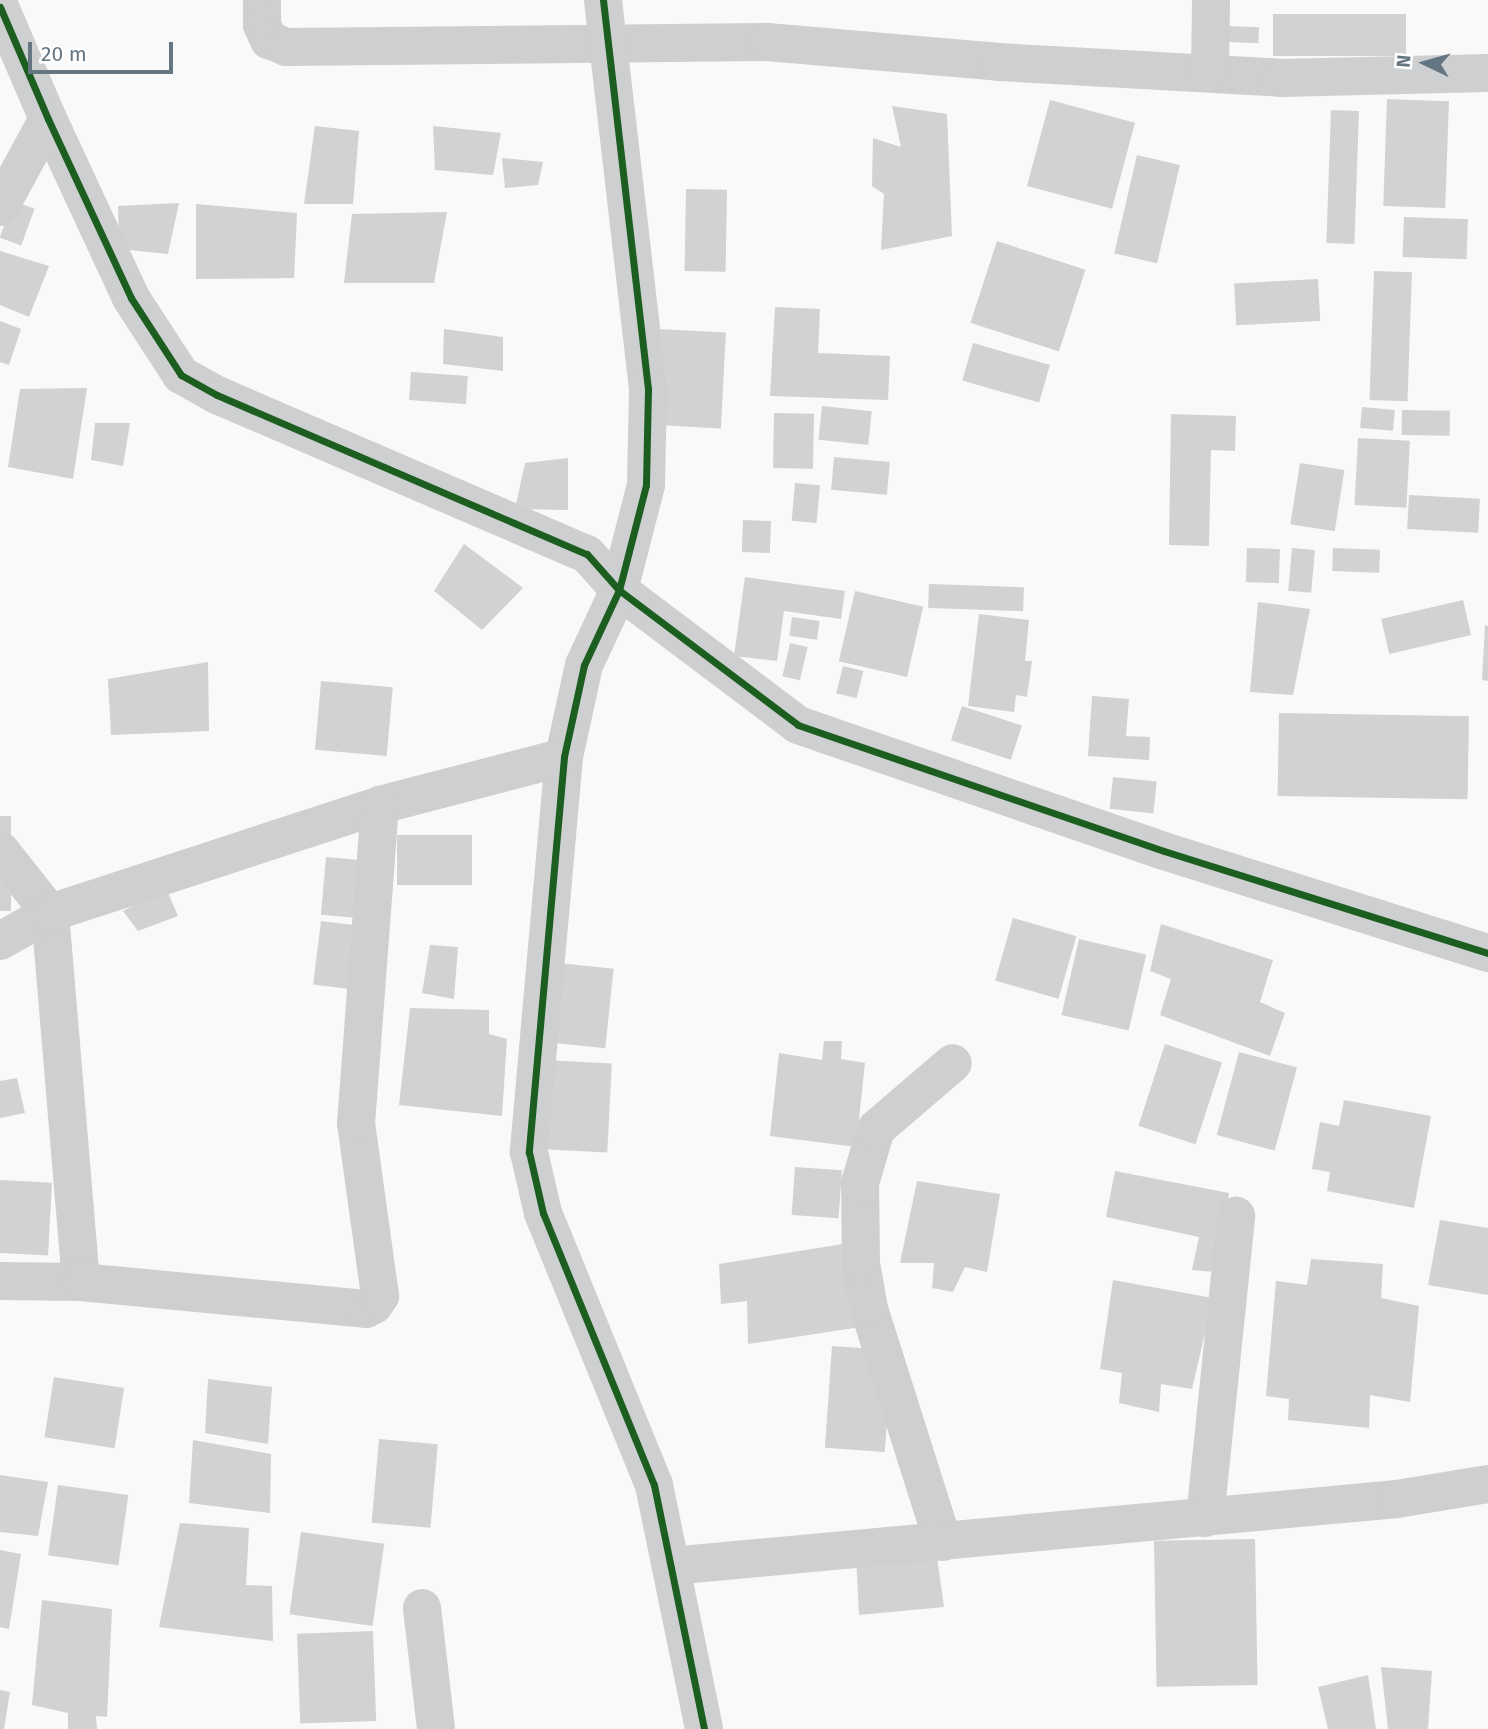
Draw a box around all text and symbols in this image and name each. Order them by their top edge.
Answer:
scale bar [32,28,177,72]
north arrow [1390,28,1460,98]
text: 20 m [41,41,87,67]
text: N [1392,54,1416,68]

